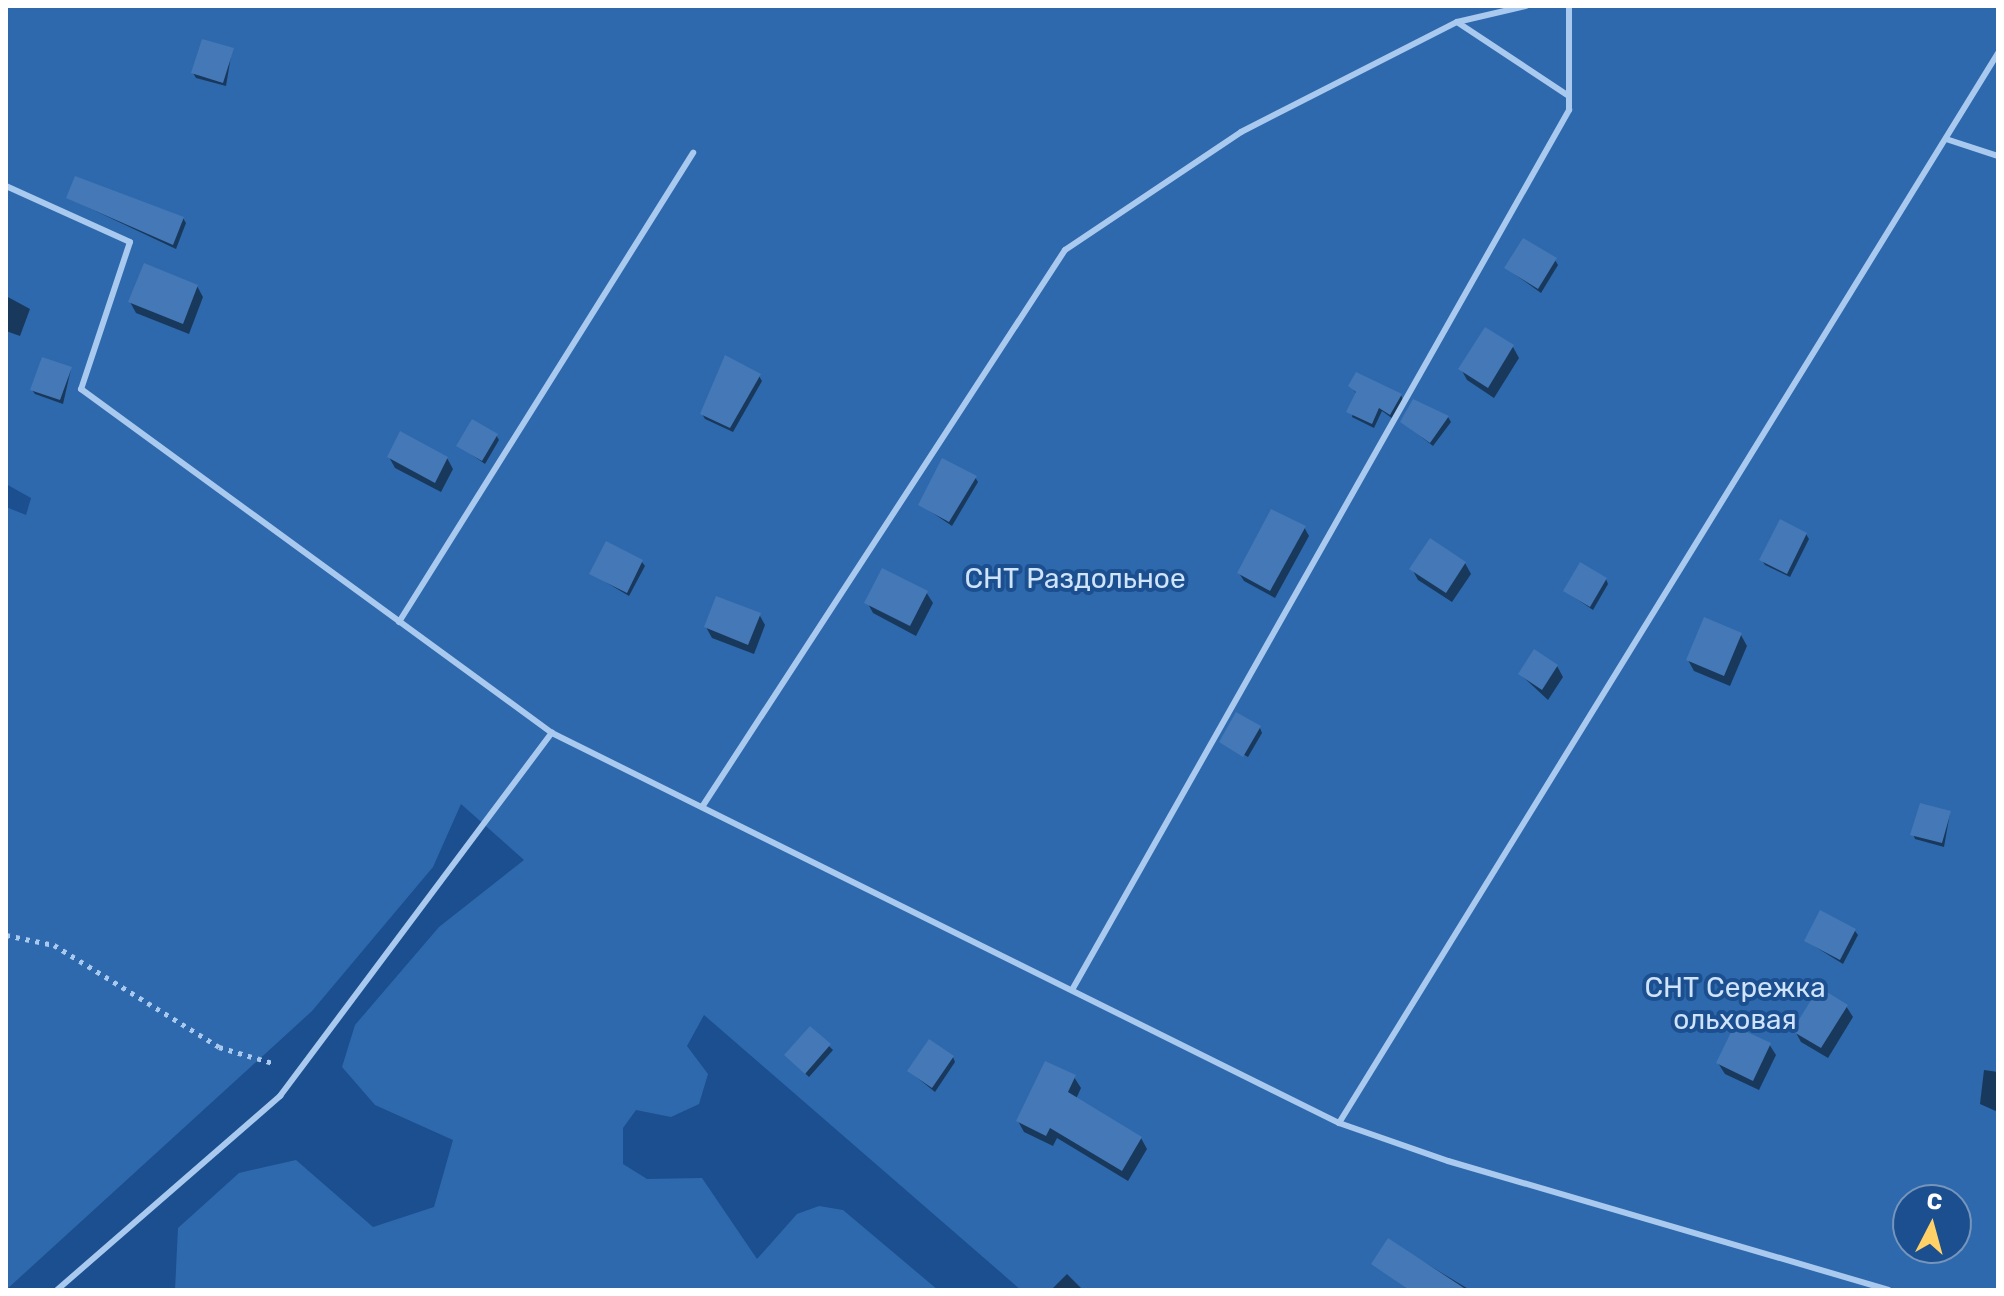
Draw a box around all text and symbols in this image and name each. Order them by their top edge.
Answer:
park label: СНТ Раздольное [964,562,1186,596]
park label: СНТ Сережка ольховая [1644,971,1826,1037]
north arrow [1892,1184,1972,1264]
text: С [1925,1187,1943,1216]

